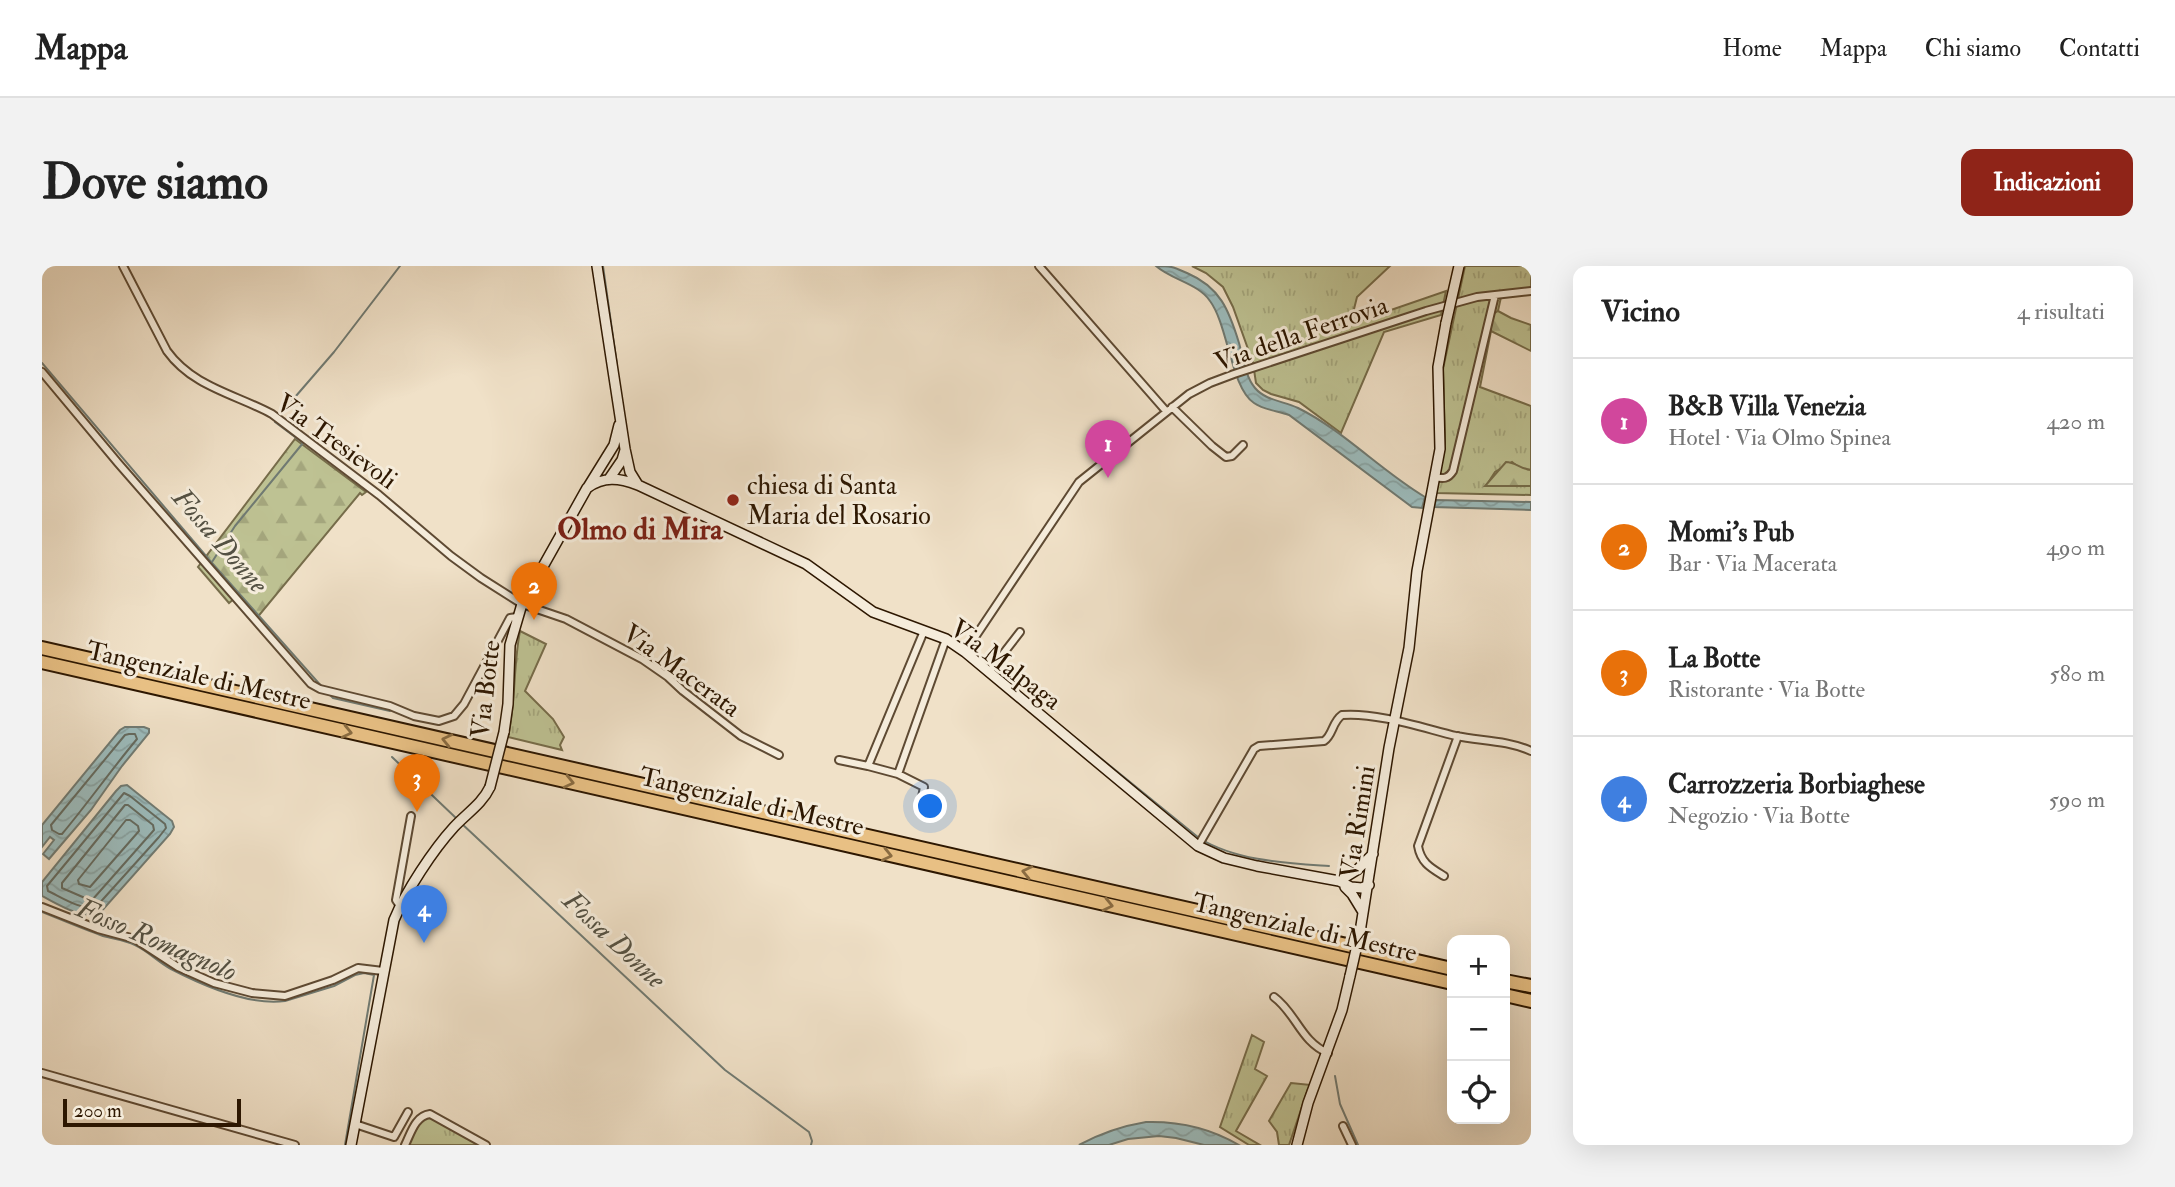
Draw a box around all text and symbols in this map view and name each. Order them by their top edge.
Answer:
text: Mappa [35,28,127,69]
text: Home [1722,33,1782,64]
text: Mappa [1820,33,1887,64]
text: Chi siamo [1925,33,2021,64]
text: Contatti [2059,33,2140,64]
button: Indicazioni [1961,149,2133,216]
text: Dove siamo [42,152,268,213]
street label: Via della Ferrovia [1210,289,1393,379]
text: Vicino [1601,293,1680,330]
text: 4 risultati [2017,297,2105,326]
street label: Via Tresievoli [270,387,403,496]
text: B&B Villa Venezia [1668,391,1866,423]
text: 1 [1620,407,1628,436]
text: 420 m [2046,407,2105,436]
pin: 1 [1085,420,1131,478]
text: Hotel · Via Olmo Spinea [1668,423,1891,452]
place label: chiesa di Santa Maria del Rosario [747,470,931,532]
water label: Fossa Donne [163,480,276,601]
marker: chiesa di Santa Maria del Rosario [725,492,741,508]
district label: Olmo di Mira [557,511,724,548]
text: Momi's Pub [1668,517,1794,549]
text: 2 [1618,533,1630,562]
text: 490 m [2046,533,2105,562]
text: Bar · Via Macerata [1668,549,1837,578]
pin: 2 [511,562,557,620]
street label: Via Malpaga [943,613,1068,718]
street label: Via Macerata [616,617,747,724]
street label: Tangenziale di Mestre [83,635,314,717]
street label: Via Botte [464,638,508,740]
text: La Botte [1668,643,1760,675]
text: 3 [1620,659,1628,688]
text: 580 m [2050,659,2105,688]
text: Ristorante · Via Botte [1668,675,1865,704]
one-way arrow [341,724,353,738]
one-way arrow [441,734,453,749]
pin: 3 [394,754,440,812]
street label: Tangenziale di Mestre [636,761,867,843]
street label: Via Rimini [1333,763,1383,881]
text: Carrozzeria Borbiaghese [1668,769,1925,801]
one-way arrow [563,774,575,789]
text: 4 [1618,785,1630,814]
text: 590 m [2049,785,2105,814]
your location [913,789,947,823]
text: Negozio · Via Botte [1668,801,1850,830]
one-way arrow [881,846,893,861]
one-way arrow [1021,866,1033,880]
water label: Fossa Donne [554,882,673,997]
pin: 4 [401,885,447,943]
street label: Tangenziale di Mestre [1189,887,1420,969]
water label: Fosso Romagnolo [69,890,242,990]
one-way arrow [1102,897,1114,911]
map controls [1447,935,1510,1124]
button: + [1447,935,1510,998]
button: − [1447,998,1510,1061]
button: locate [1447,1061,1510,1124]
scale bar [63,1096,242,1128]
text: 200 m [74,1099,122,1123]

